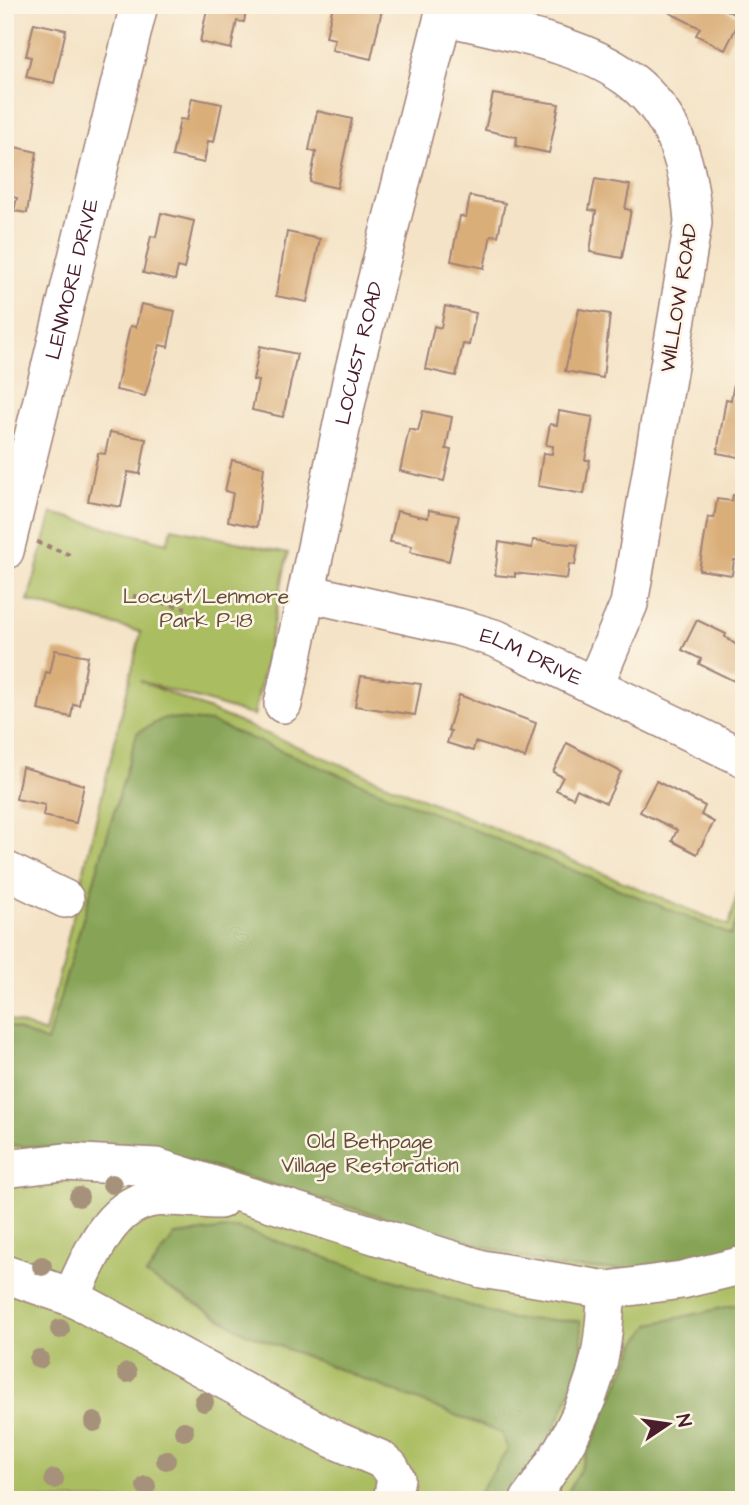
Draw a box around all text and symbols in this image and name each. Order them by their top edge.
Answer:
street label: LENMORE DRIVE [38,195,106,363]
street label: WILLOW ROAD [653,221,705,375]
street label: LOCUST ROAD [328,278,390,427]
park label: Locust/Lenmore Park P-18 [123,582,289,635]
street label: ELM DRIVE [477,620,588,693]
park label: Old Bethpage Village Restoration [281,1127,459,1182]
north arrow [634,1390,704,1460]
text: N [669,1412,698,1429]

